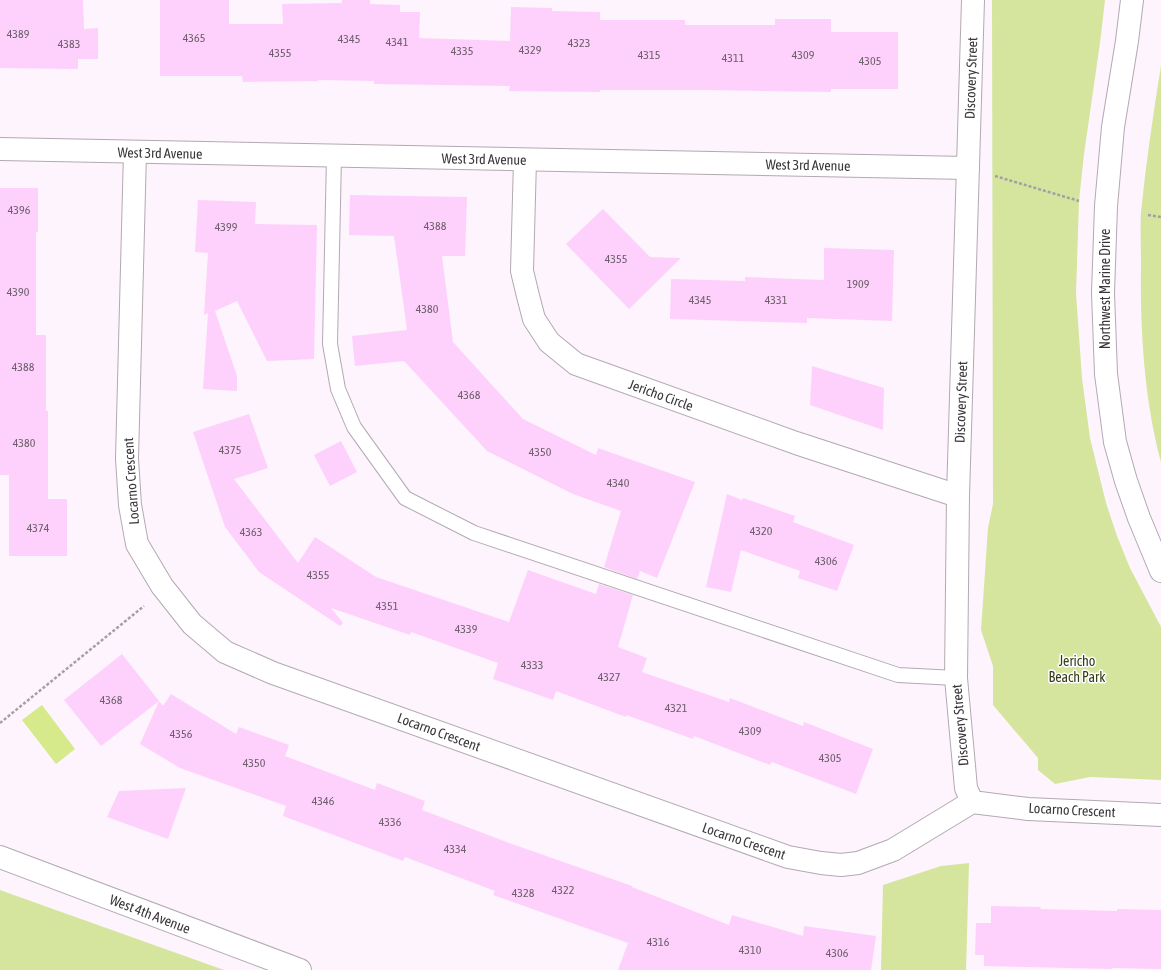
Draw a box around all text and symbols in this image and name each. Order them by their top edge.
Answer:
house number: 4389 [7,27,30,41]
house number: 4365 [183,31,205,45]
house number: 4345 [338,32,360,46]
house number: 4341 [386,35,409,49]
house number: 4323 [568,36,590,50]
house number: 4383 [58,37,80,51]
street label: Discovery Street [962,37,980,119]
house number: 4329 [519,43,542,57]
house number: 4335 [451,44,473,58]
house number: 4355 [269,46,291,60]
house number: 4315 [638,48,660,62]
house number: 4309 [792,48,815,62]
house number: 4311 [722,51,745,65]
house number: 4305 [859,54,881,68]
street label: West 3rd Avenue [117,144,203,162]
street label: West 3rd Avenue [441,150,527,168]
street label: West 3rd Avenue [765,156,851,174]
house number: 4396 [8,203,31,217]
house number: 4388 [424,219,447,233]
house number: 4399 [215,220,238,234]
street label: Northwest Marine Drive [1097,229,1113,349]
house number: 4355 [605,252,627,266]
house number: 1909 [847,277,870,291]
house number: 4390 [7,285,30,299]
house number: 4345 [689,293,711,307]
house number: 4331 [765,293,788,307]
house number: 4380 [416,302,439,316]
house number: 4388 [12,360,35,374]
street label: Discovery Street [952,361,970,443]
street label: Jericho Circle [627,376,695,414]
house number: 4368 [458,388,481,402]
house number: 4380 [13,436,36,450]
street label: Locarno Crescent [120,437,142,525]
house number: 4375 [219,443,241,457]
house number: 4350 [529,445,552,459]
house number: 4340 [607,476,630,490]
house number: 4374 [27,521,50,535]
house number: 4320 [750,524,773,538]
house number: 4363 [240,525,262,539]
house number: 4306 [815,554,838,568]
house number: 4355 [307,568,329,582]
house number: 4351 [376,599,399,613]
house number: 4339 [455,622,478,636]
park label: Jericho Beach Park [1049,653,1105,685]
house number: 4333 [521,658,543,672]
house number: 4327 [598,670,621,684]
street label: Discovery Street [948,683,972,767]
house number: 4368 [100,693,123,707]
house number: 4321 [665,701,688,715]
street label: Locarno Crescent [395,710,483,754]
house number: 4309 [739,724,762,738]
house number: 4356 [170,727,193,741]
house number: 4305 [819,751,841,765]
house number: 4350 [243,756,266,770]
house number: 4346 [312,794,335,808]
street label: Locarno Crescent [1028,800,1116,820]
house number: 4336 [379,815,402,829]
street label: Locarno Crescent [700,819,788,863]
house number: 4334 [444,842,467,856]
house number: 4322 [552,883,574,897]
house number: 4328 [512,886,535,900]
street label: West 4th Avenue [107,891,193,937]
house number: 4316 [647,935,670,949]
house number: 4310 [739,943,762,957]
house number: 4306 [826,946,849,960]

